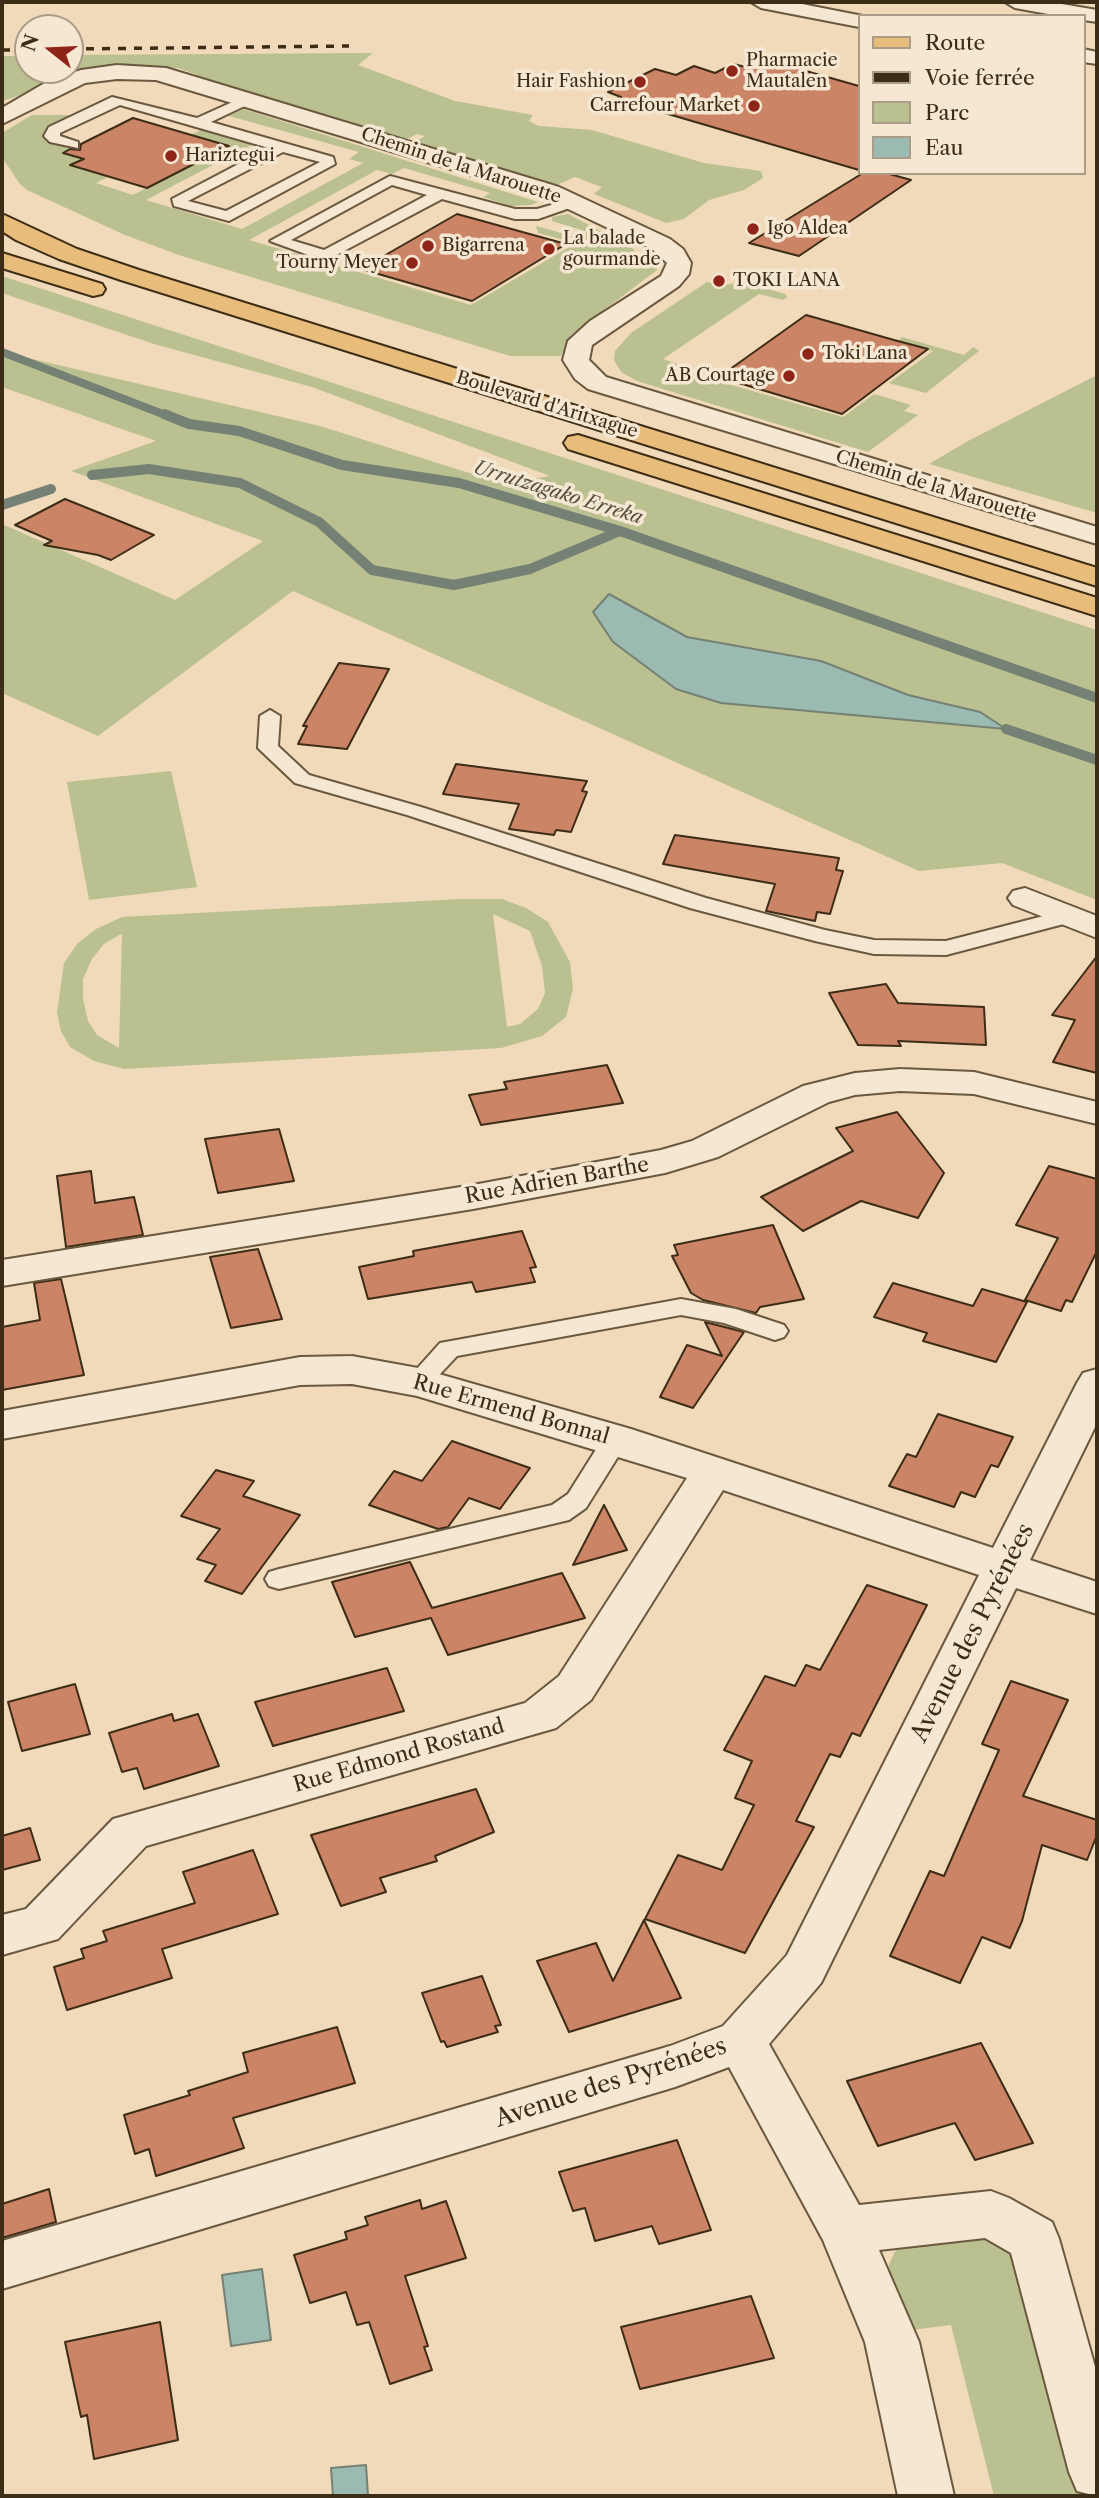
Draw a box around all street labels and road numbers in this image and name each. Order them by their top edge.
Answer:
street label: Chemin de la Marouette [358,123,564,209]
street label: Boulevard d'Aritxague [454,367,640,443]
street label: Chemin de la Marouette [833,446,1039,528]
street label: Rue Adrien Barthe [463,1152,651,1210]
street label: Rue Ermend Bonnal [410,1370,612,1450]
street label: Avenue des Pyrénées [905,1519,1041,1747]
street label: Rue Edmond Rostand [291,1714,507,1798]
street label: Avenue des Pyrénées [492,2032,730,2134]

